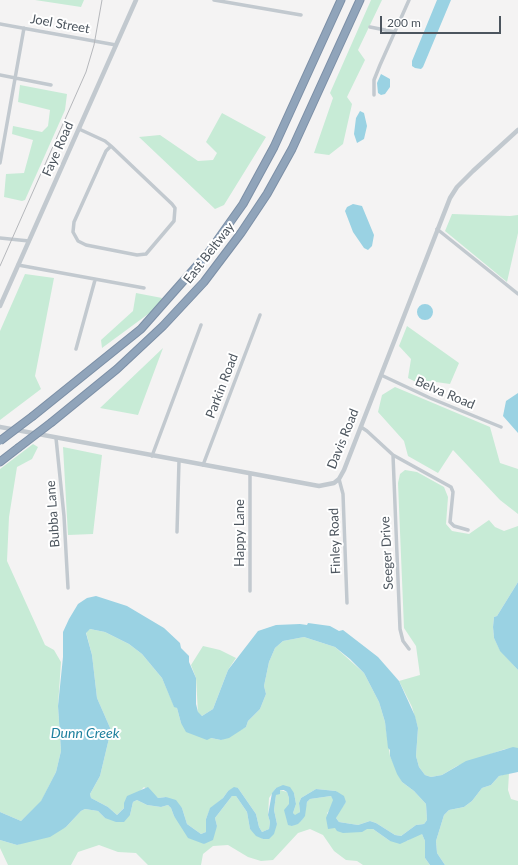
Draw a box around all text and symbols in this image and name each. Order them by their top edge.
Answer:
scale bar [382,8,503,34]
street label: Joel Street [29,11,91,37]
text: 200 m [387,15,421,30]
street label: Faye Road [39,119,77,179]
street label: East Beltway [180,219,238,287]
street label: Parkin Road [203,351,241,421]
street label: Belva Road [413,373,477,413]
street label: Davis Road [324,407,362,471]
street label: Bubba Lane [43,480,63,548]
street label: Happy Lane [232,499,248,567]
street label: Finley Road [326,508,344,574]
street label: Seeger Drive [377,516,397,590]
water label: Dunn Creek [51,725,119,741]

